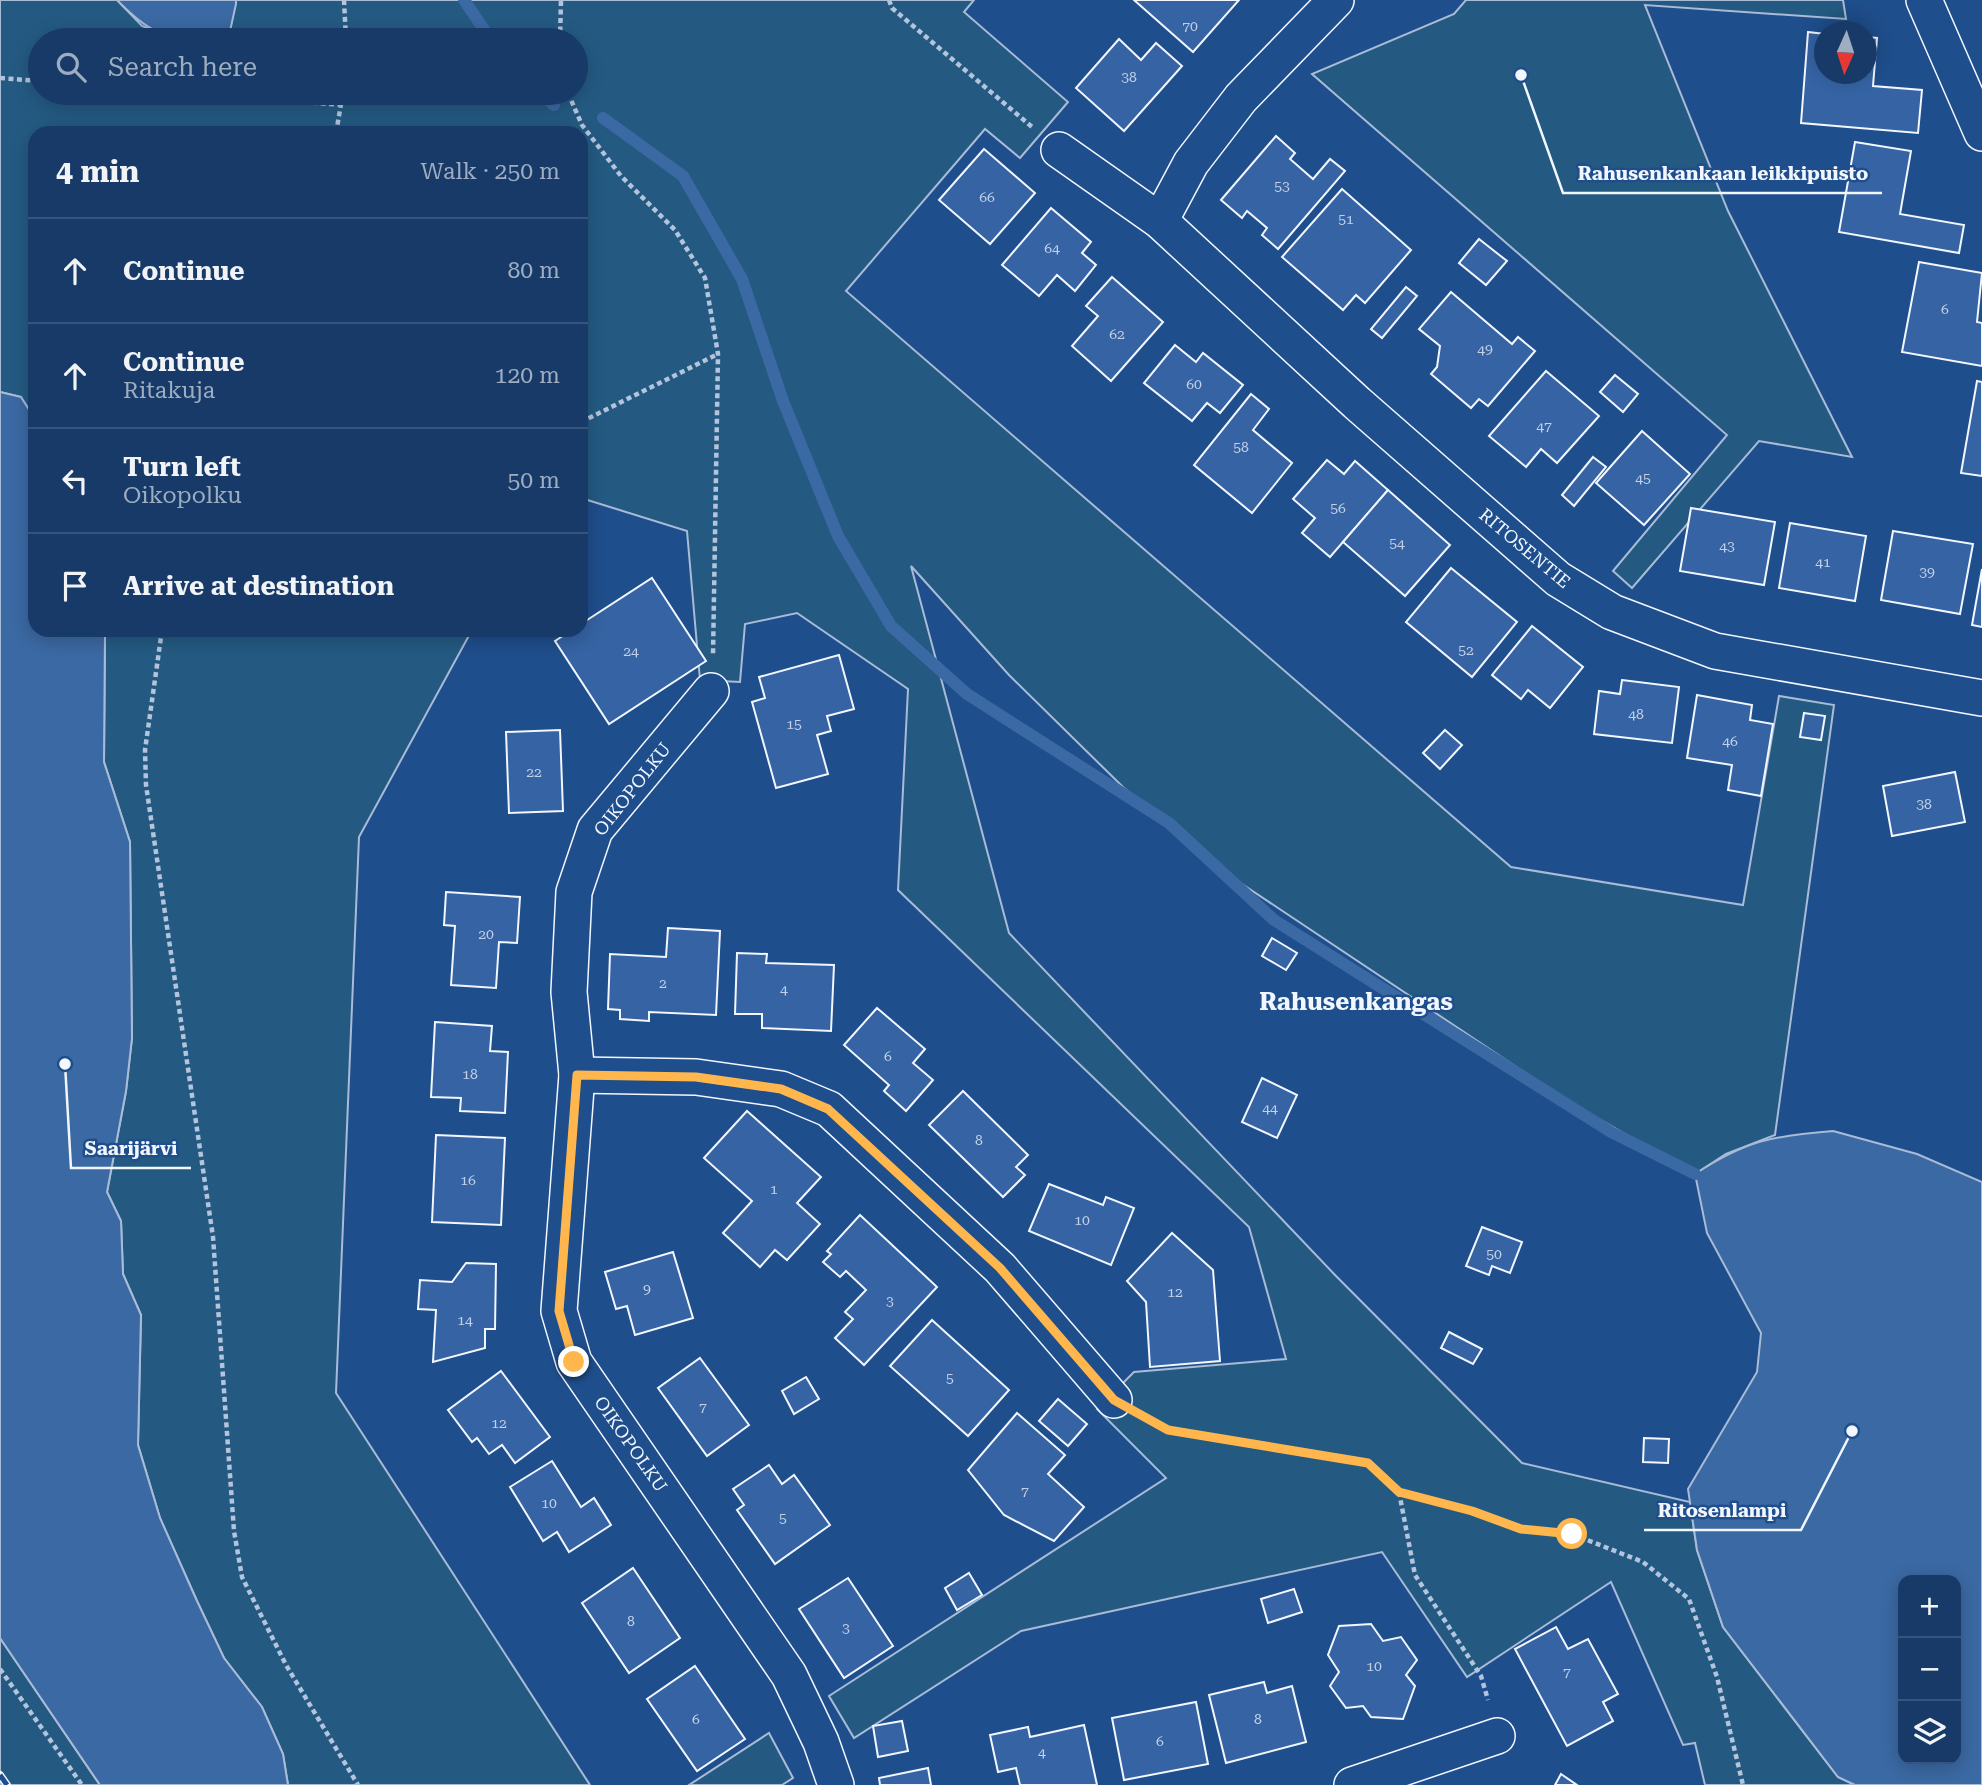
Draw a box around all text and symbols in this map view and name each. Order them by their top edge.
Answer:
house number: 70 [1182,18,1198,34]
north arrow [1814,21,1877,84]
search box [28,28,588,105]
icon: search [52,48,90,86]
text: Search here [108,52,257,82]
house number: 38 [1121,69,1137,85]
callout: Rahusenkankaan leikkipuisto [1563,153,1882,193]
text: 4 min [56,154,139,189]
text: Walk · 250 m [421,158,560,185]
text: Rahusenkankaan leikkipuisto [1578,162,1868,185]
house number: 53 [1274,178,1290,194]
house number: 66 [979,189,995,205]
house number: 51 [1338,211,1354,227]
house number: 64 [1044,240,1060,256]
icon: ahead [56,252,94,290]
text: Continue [123,256,245,286]
text: 80 m [507,257,560,284]
house number: 6 [1941,301,1949,317]
house number: 62 [1109,326,1125,342]
house number: 49 [1477,341,1493,357]
text: Continue [123,347,245,377]
icon: ahead [56,357,94,395]
text: 120 m [495,362,560,389]
house number: 60 [1186,376,1202,392]
text: Ritakuja [123,377,215,404]
house number: 47 [1536,418,1552,434]
house number: 58 [1233,439,1249,455]
text: Turn left [123,452,241,482]
icon: left [56,462,94,500]
text: 50 m [507,467,560,494]
house number: 45 [1635,470,1651,486]
text: Oikopolku [123,482,242,509]
house number: 56 [1330,500,1346,516]
street label: RITOSENTIE [1475,504,1575,592]
house number: 54 [1389,535,1405,551]
house number: 43 [1719,538,1735,554]
house number: 41 [1815,554,1831,570]
house number: 39 [1919,564,1935,580]
icon: arrive [56,567,94,605]
text: Arrive at destination [123,571,394,601]
house number: 52 [1458,642,1474,658]
house number: 24 [623,643,639,659]
house number: 48 [1628,706,1644,722]
house number: 15 [786,716,802,732]
house number: 46 [1722,733,1738,749]
street label: OIKOPOLKU [589,738,675,840]
house number: 22 [526,764,542,780]
house number: 38 [1916,796,1932,812]
house number: 20 [478,926,494,942]
house number: 2 [659,975,667,991]
house number: 4 [780,981,788,997]
district label: Rahusenkangas [1259,988,1453,1016]
house number: 6 [884,1048,892,1064]
house number: 18 [462,1066,478,1082]
house number: 44 [1262,1100,1278,1116]
callout: Saarijärvi [71,1128,191,1168]
house number: 8 [975,1132,983,1148]
text: Saarijärvi [85,1137,177,1160]
house number: 16 [460,1172,476,1188]
house number: 1 [770,1181,778,1197]
house number: 10 [1074,1212,1090,1228]
house number: 50 [1486,1246,1502,1262]
house number: 9 [643,1281,651,1297]
house number: 12 [1167,1284,1183,1300]
house number: 3 [886,1293,894,1309]
house number: 14 [457,1312,473,1328]
route end [558,1346,589,1377]
house number: 5 [946,1370,954,1386]
street label: OIKOPOLKU [590,1392,672,1496]
house number: 7 [699,1399,707,1415]
house number: 12 [491,1415,507,1431]
house number: 7 [1021,1483,1029,1499]
callout: Ritosenlampi [1644,1490,1801,1530]
house number: 10 [541,1495,557,1511]
text: Ritosenlampi [1658,1499,1786,1522]
house number: 5 [779,1510,787,1526]
route start [1556,1518,1587,1549]
map controls [1898,1575,1961,1764]
button: + [1898,1575,1961,1638]
house number: 8 [627,1613,635,1629]
house number: 3 [842,1620,850,1636]
button: − [1898,1638,1961,1701]
house number: 10 [1366,1658,1382,1674]
house number: 7 [1563,1664,1571,1680]
button: layers [1898,1701,1961,1764]
house number: 6 [692,1711,700,1727]
house number: 8 [1254,1711,1262,1727]
house number: 6 [1156,1733,1164,1749]
house number: 4 [1038,1744,1046,1760]

